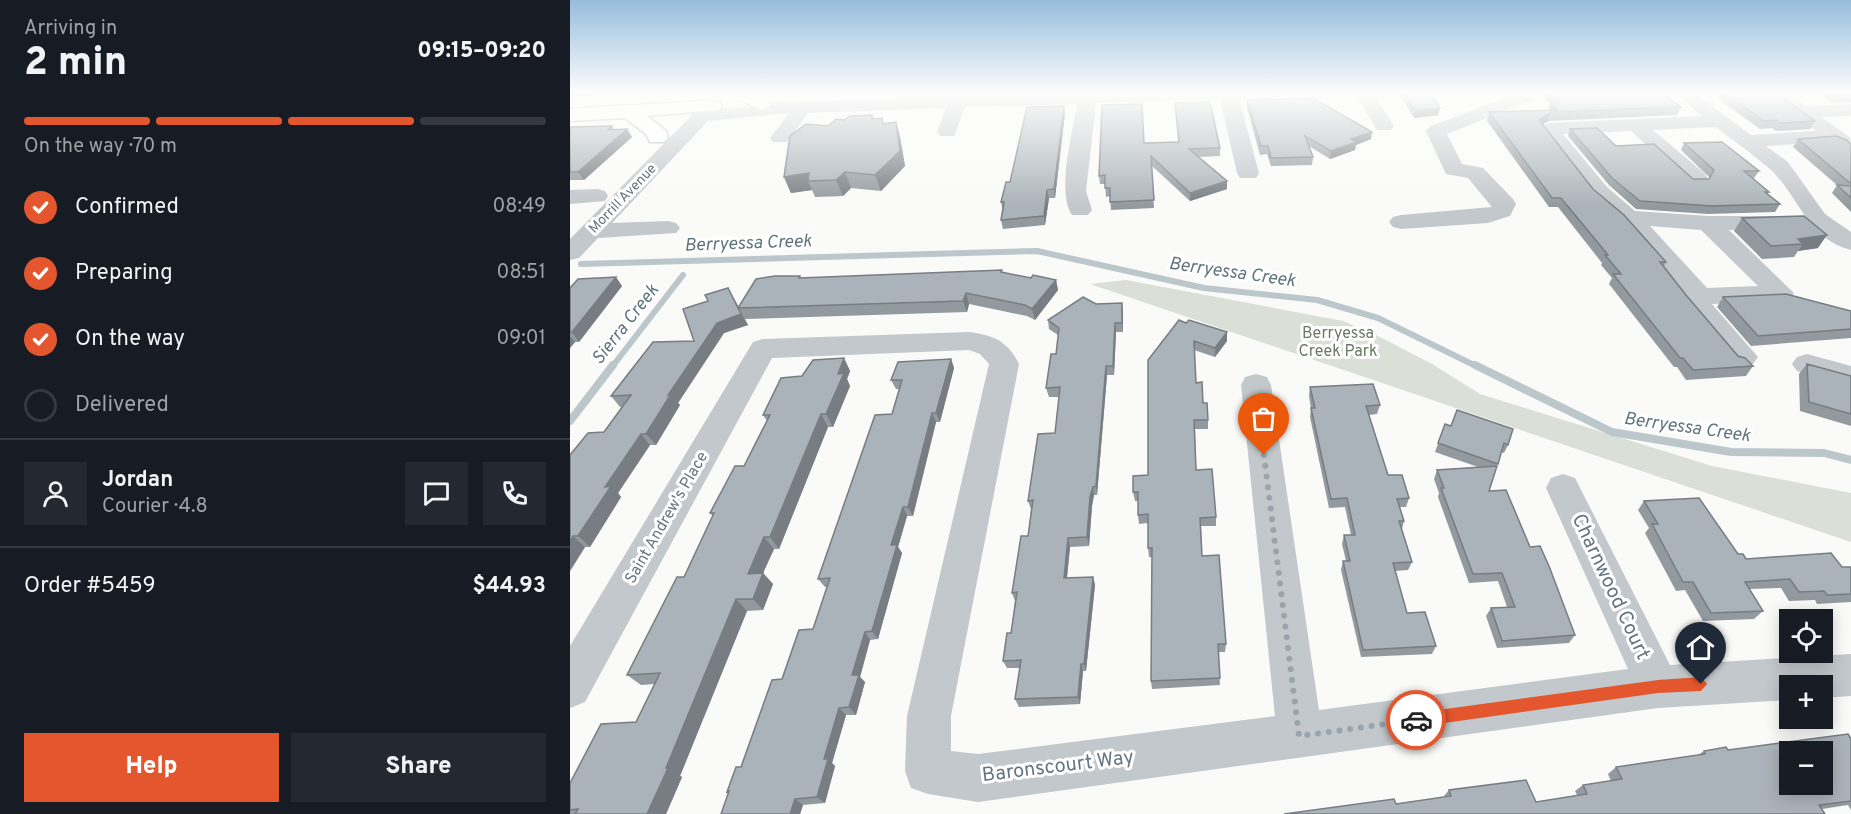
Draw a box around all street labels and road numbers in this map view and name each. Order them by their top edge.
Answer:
street label: Morrill Avenue [586,161,660,237]
street label: Saint Andrew's Place [621,448,713,588]
street label: Charnwood Court [1565,510,1655,664]
street label: Baronscourt Way [981,745,1135,789]

